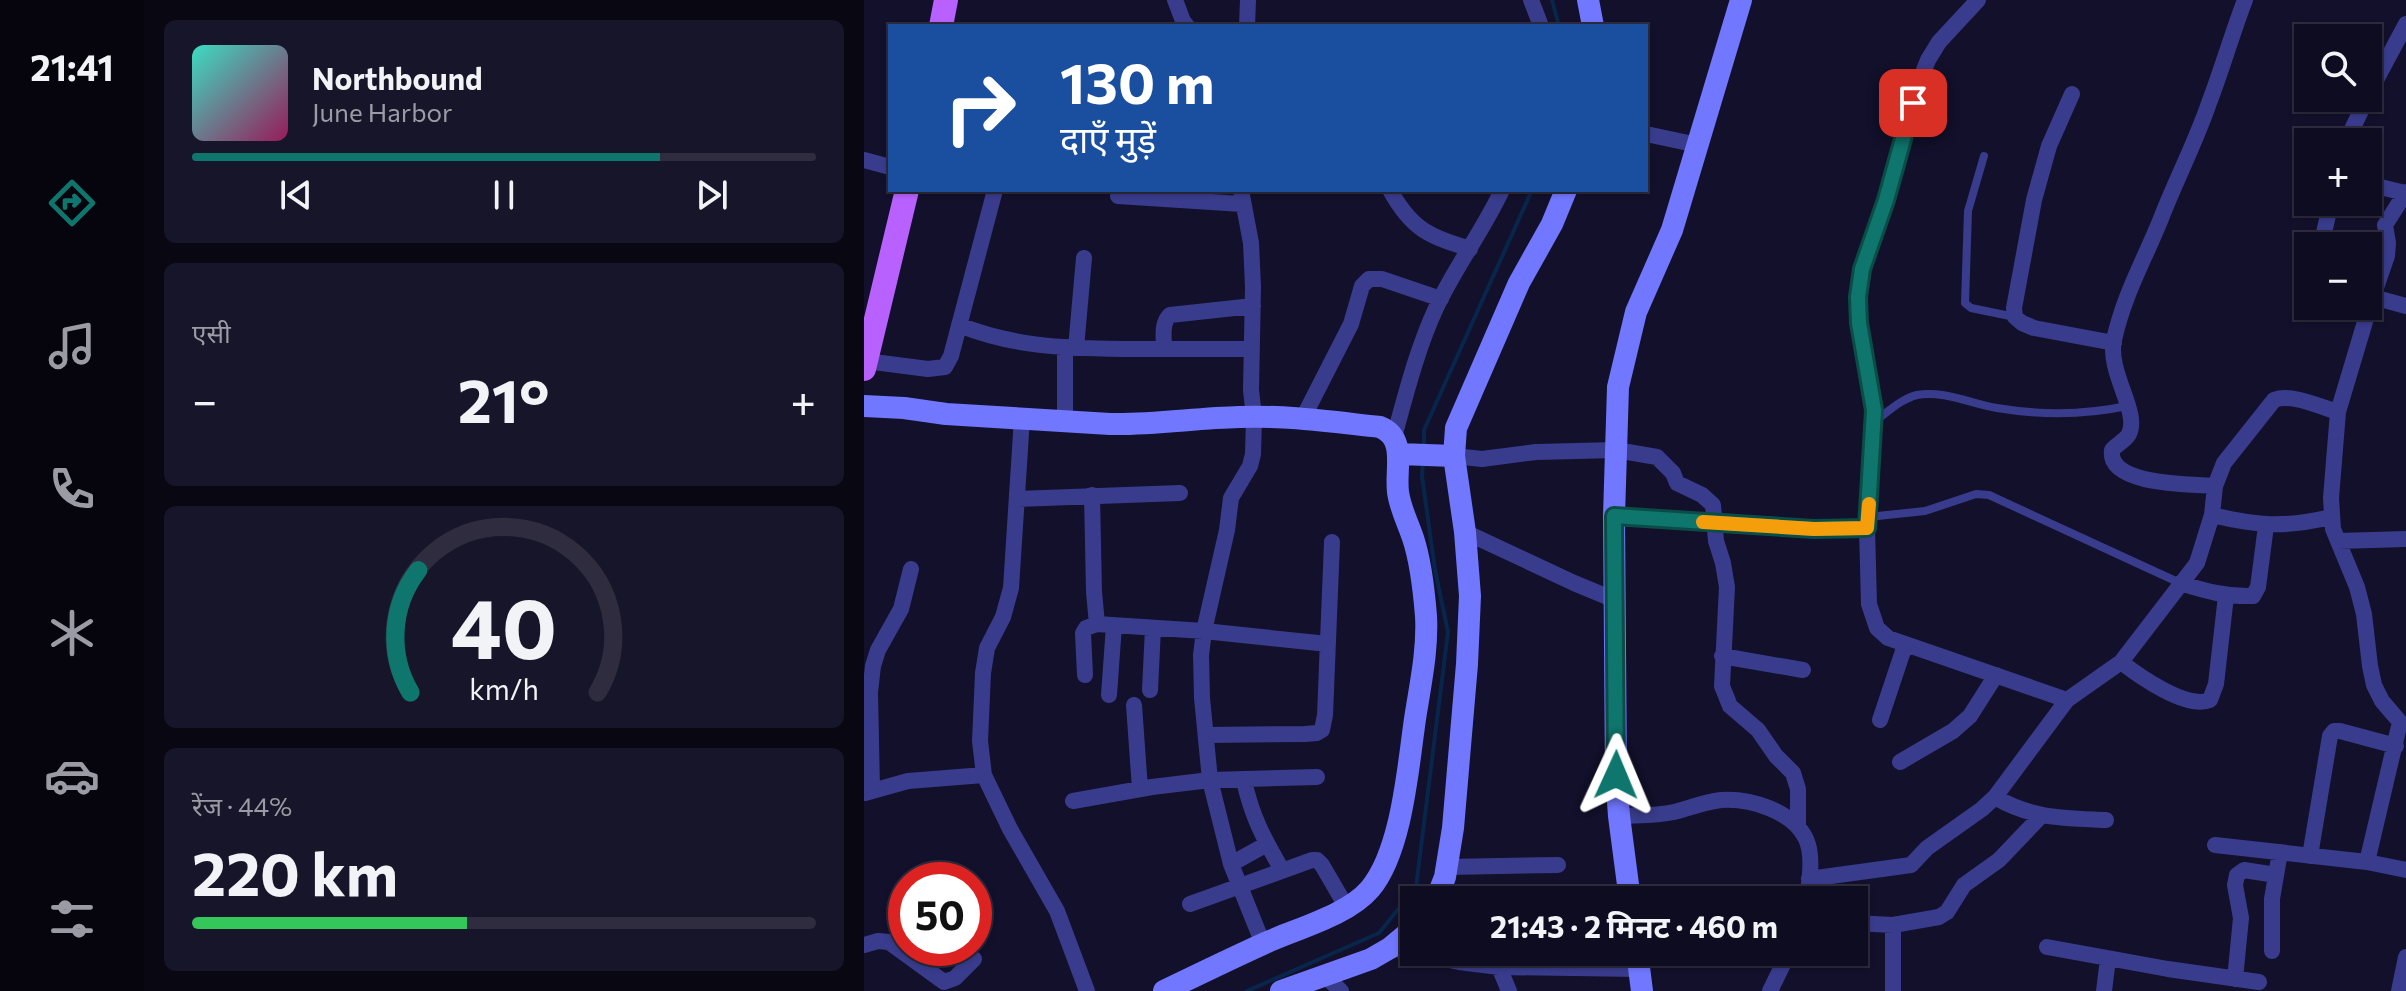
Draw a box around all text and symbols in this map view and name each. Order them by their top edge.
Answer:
map controls [2294,24,2382,320]
button: search [2294,24,2382,112]
text: 21:41 [30,44,114,88]
text: 130 m [1060,47,1215,116]
icon: right [928,56,1032,160]
text: Northbound [312,59,483,96]
pin [1879,69,1947,137]
icon: arrive [1891,81,1935,125]
text: June Harbor [312,96,452,127]
text: दाएँ मुड़ें [1060,116,1156,160]
button: + [2294,128,2382,216]
icon: previous [274,173,318,217]
icon: pause [482,173,526,217]
icon: next [690,173,734,217]
icon: directions [44,175,100,231]
button: − [2294,232,2382,320]
text: एसी [192,317,231,348]
icon: music [44,318,100,374]
text: 21° [458,362,550,435]
text: − [192,372,217,426]
text: + [790,372,816,426]
icon: phone [44,461,100,517]
text: 40 [451,573,557,675]
icon: climate [44,605,100,661]
text: km/h [469,671,539,706]
position arrow [1574,733,1658,817]
icon: car [44,748,100,804]
text: रेंज · 44% [192,790,292,821]
text: 220 km [192,835,398,908]
speed limit sign: 50 [888,862,992,966]
icon: filters [44,891,100,947]
text: 21:43 · 2 मिनट · 460 m [1490,907,1778,944]

